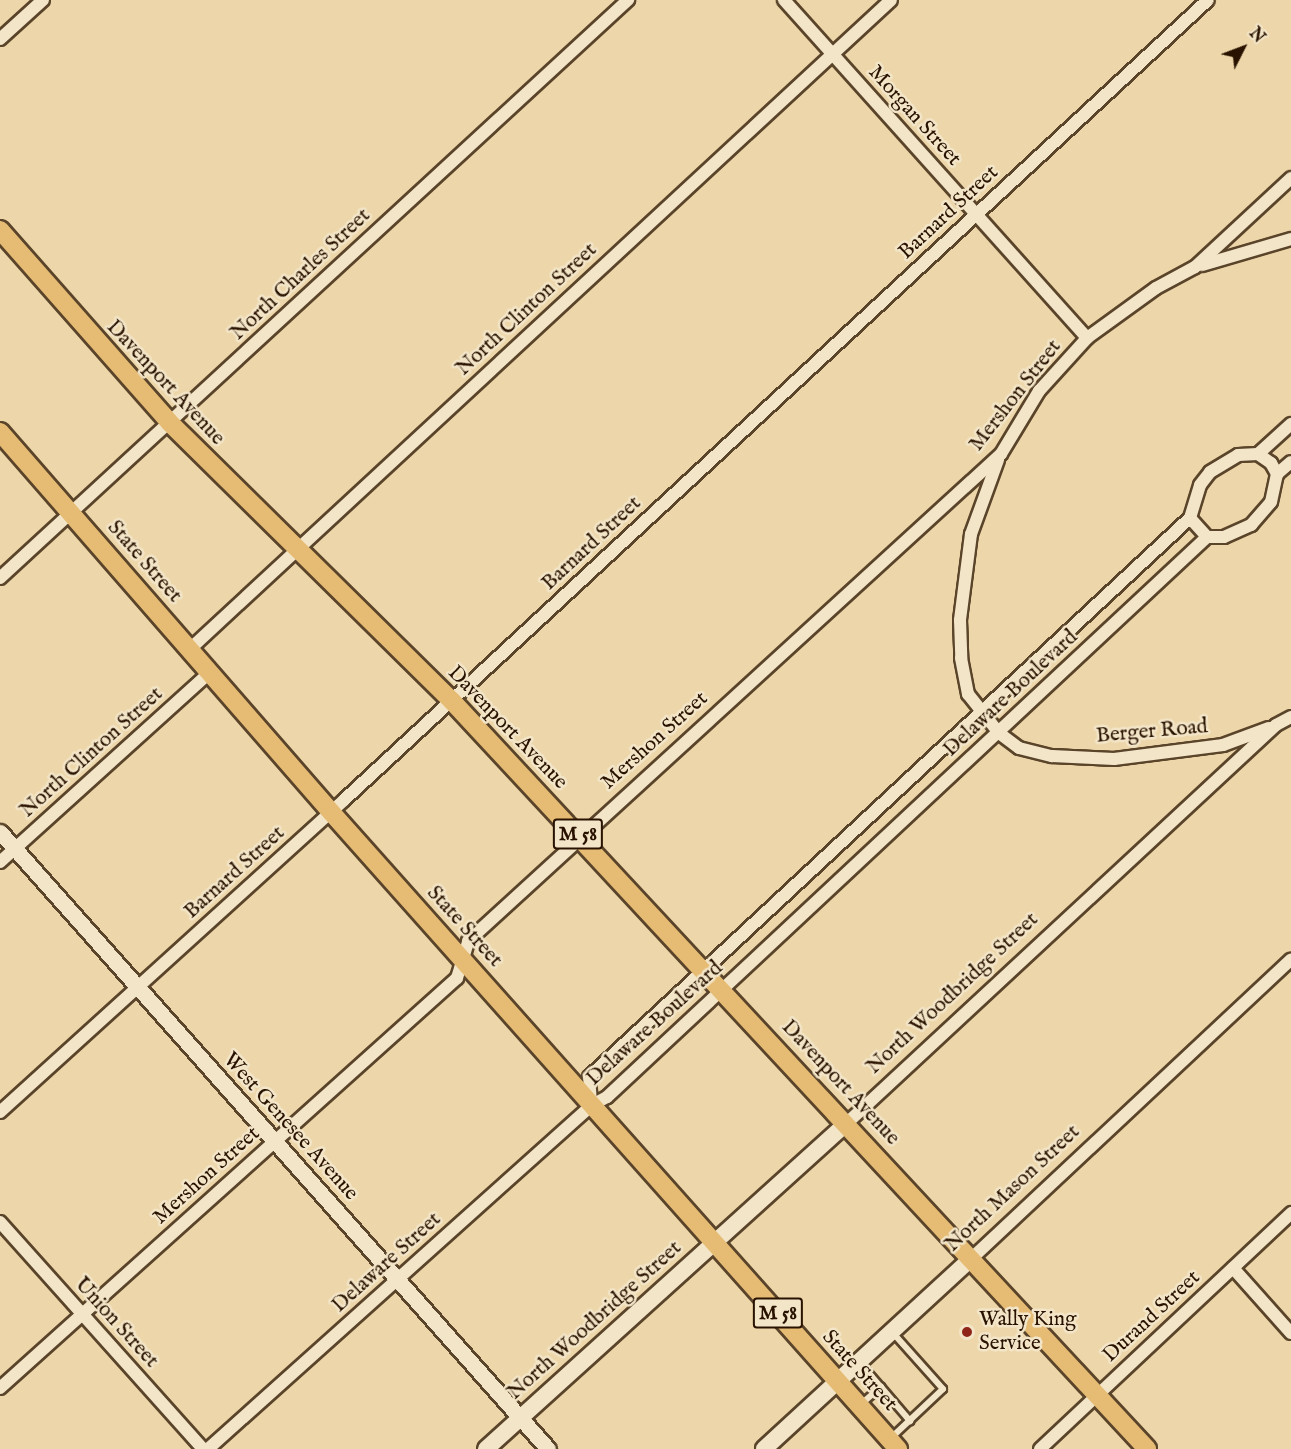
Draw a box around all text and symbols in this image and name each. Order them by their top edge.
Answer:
north arrow [1213,18,1273,78]
text: N [1244,24,1268,48]
street label: Morgan Street [862,60,966,172]
street label: Barnard Street [894,161,1004,265]
street label: North Charles Street [226,204,376,346]
street label: North Clinton Street [451,238,603,382]
street label: Davenport Avenue [101,315,229,451]
street label: Mershon Street [965,335,1067,457]
street label: Barnard Street [537,492,647,596]
street label: State Street [101,516,187,608]
street label: Delaware Boulevard [939,625,1083,763]
street label: Davenport Avenue [442,661,572,795]
street label: North Clinton Street [15,682,169,824]
street label: Mershon Street [597,687,713,795]
street label: Berger Road [1095,715,1209,749]
road number: M 58 [552,817,604,851]
street label: Barnard Street [180,821,290,925]
street label: State Street [421,881,507,973]
street label: North Woodbridge Street [862,908,1044,1080]
street label: Delaware Boulevard [582,956,728,1092]
street label: Davenport Avenue [776,1015,904,1151]
street label: West Genesee Avenue [217,1048,363,1206]
street label: North Mason Street [940,1120,1086,1258]
street label: Mershon Street [149,1122,265,1230]
street label: Delaware Street [327,1207,447,1319]
street label: North Woodbridge Street [503,1236,687,1406]
street label: Durand Street [1098,1266,1206,1368]
street label: Union Street [69,1273,163,1373]
road number: M 58 [752,1296,804,1330]
place label: Wally King Service [979,1307,1076,1357]
street label: State Street [816,1325,902,1417]
marker: Wally King Service [960,1325,974,1339]

